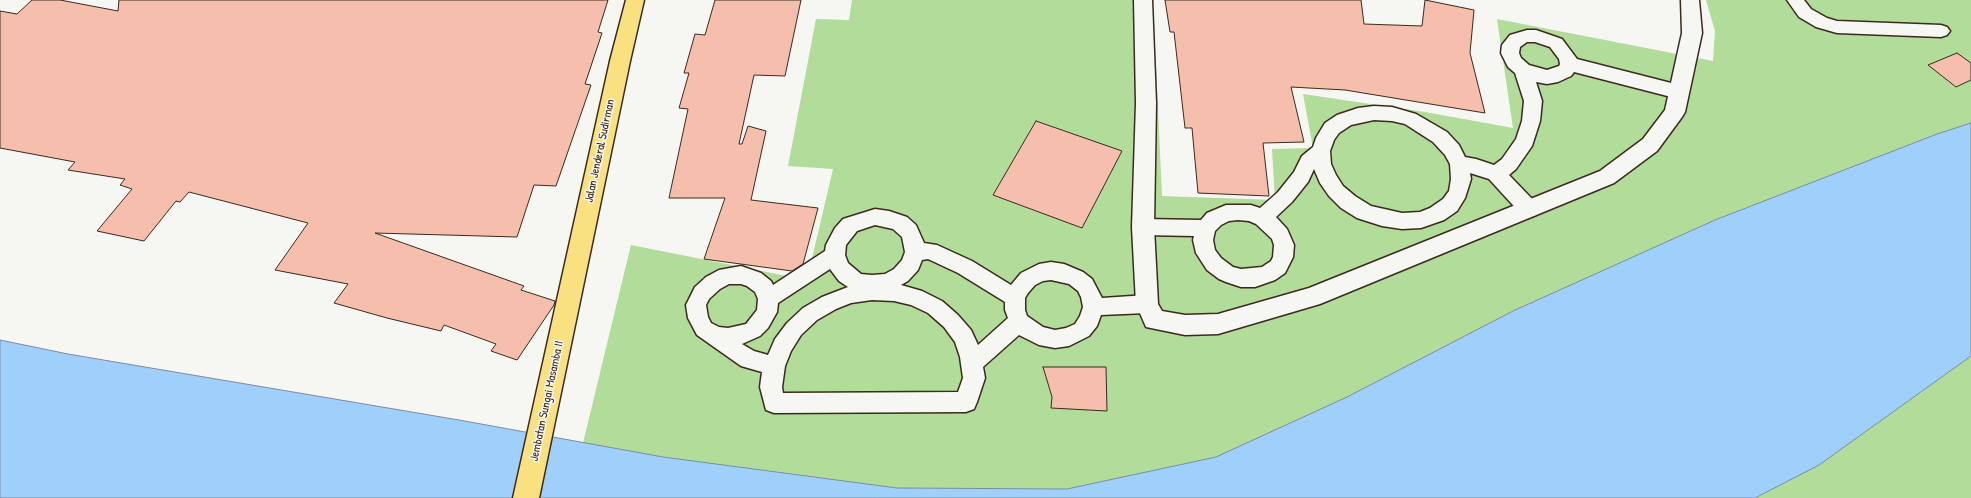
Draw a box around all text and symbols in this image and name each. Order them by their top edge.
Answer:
street label: Jalan Jenderal Sudirman [582,98,618,204]
street label: Jembatan Sungai Masamba II [527,340,567,462]

